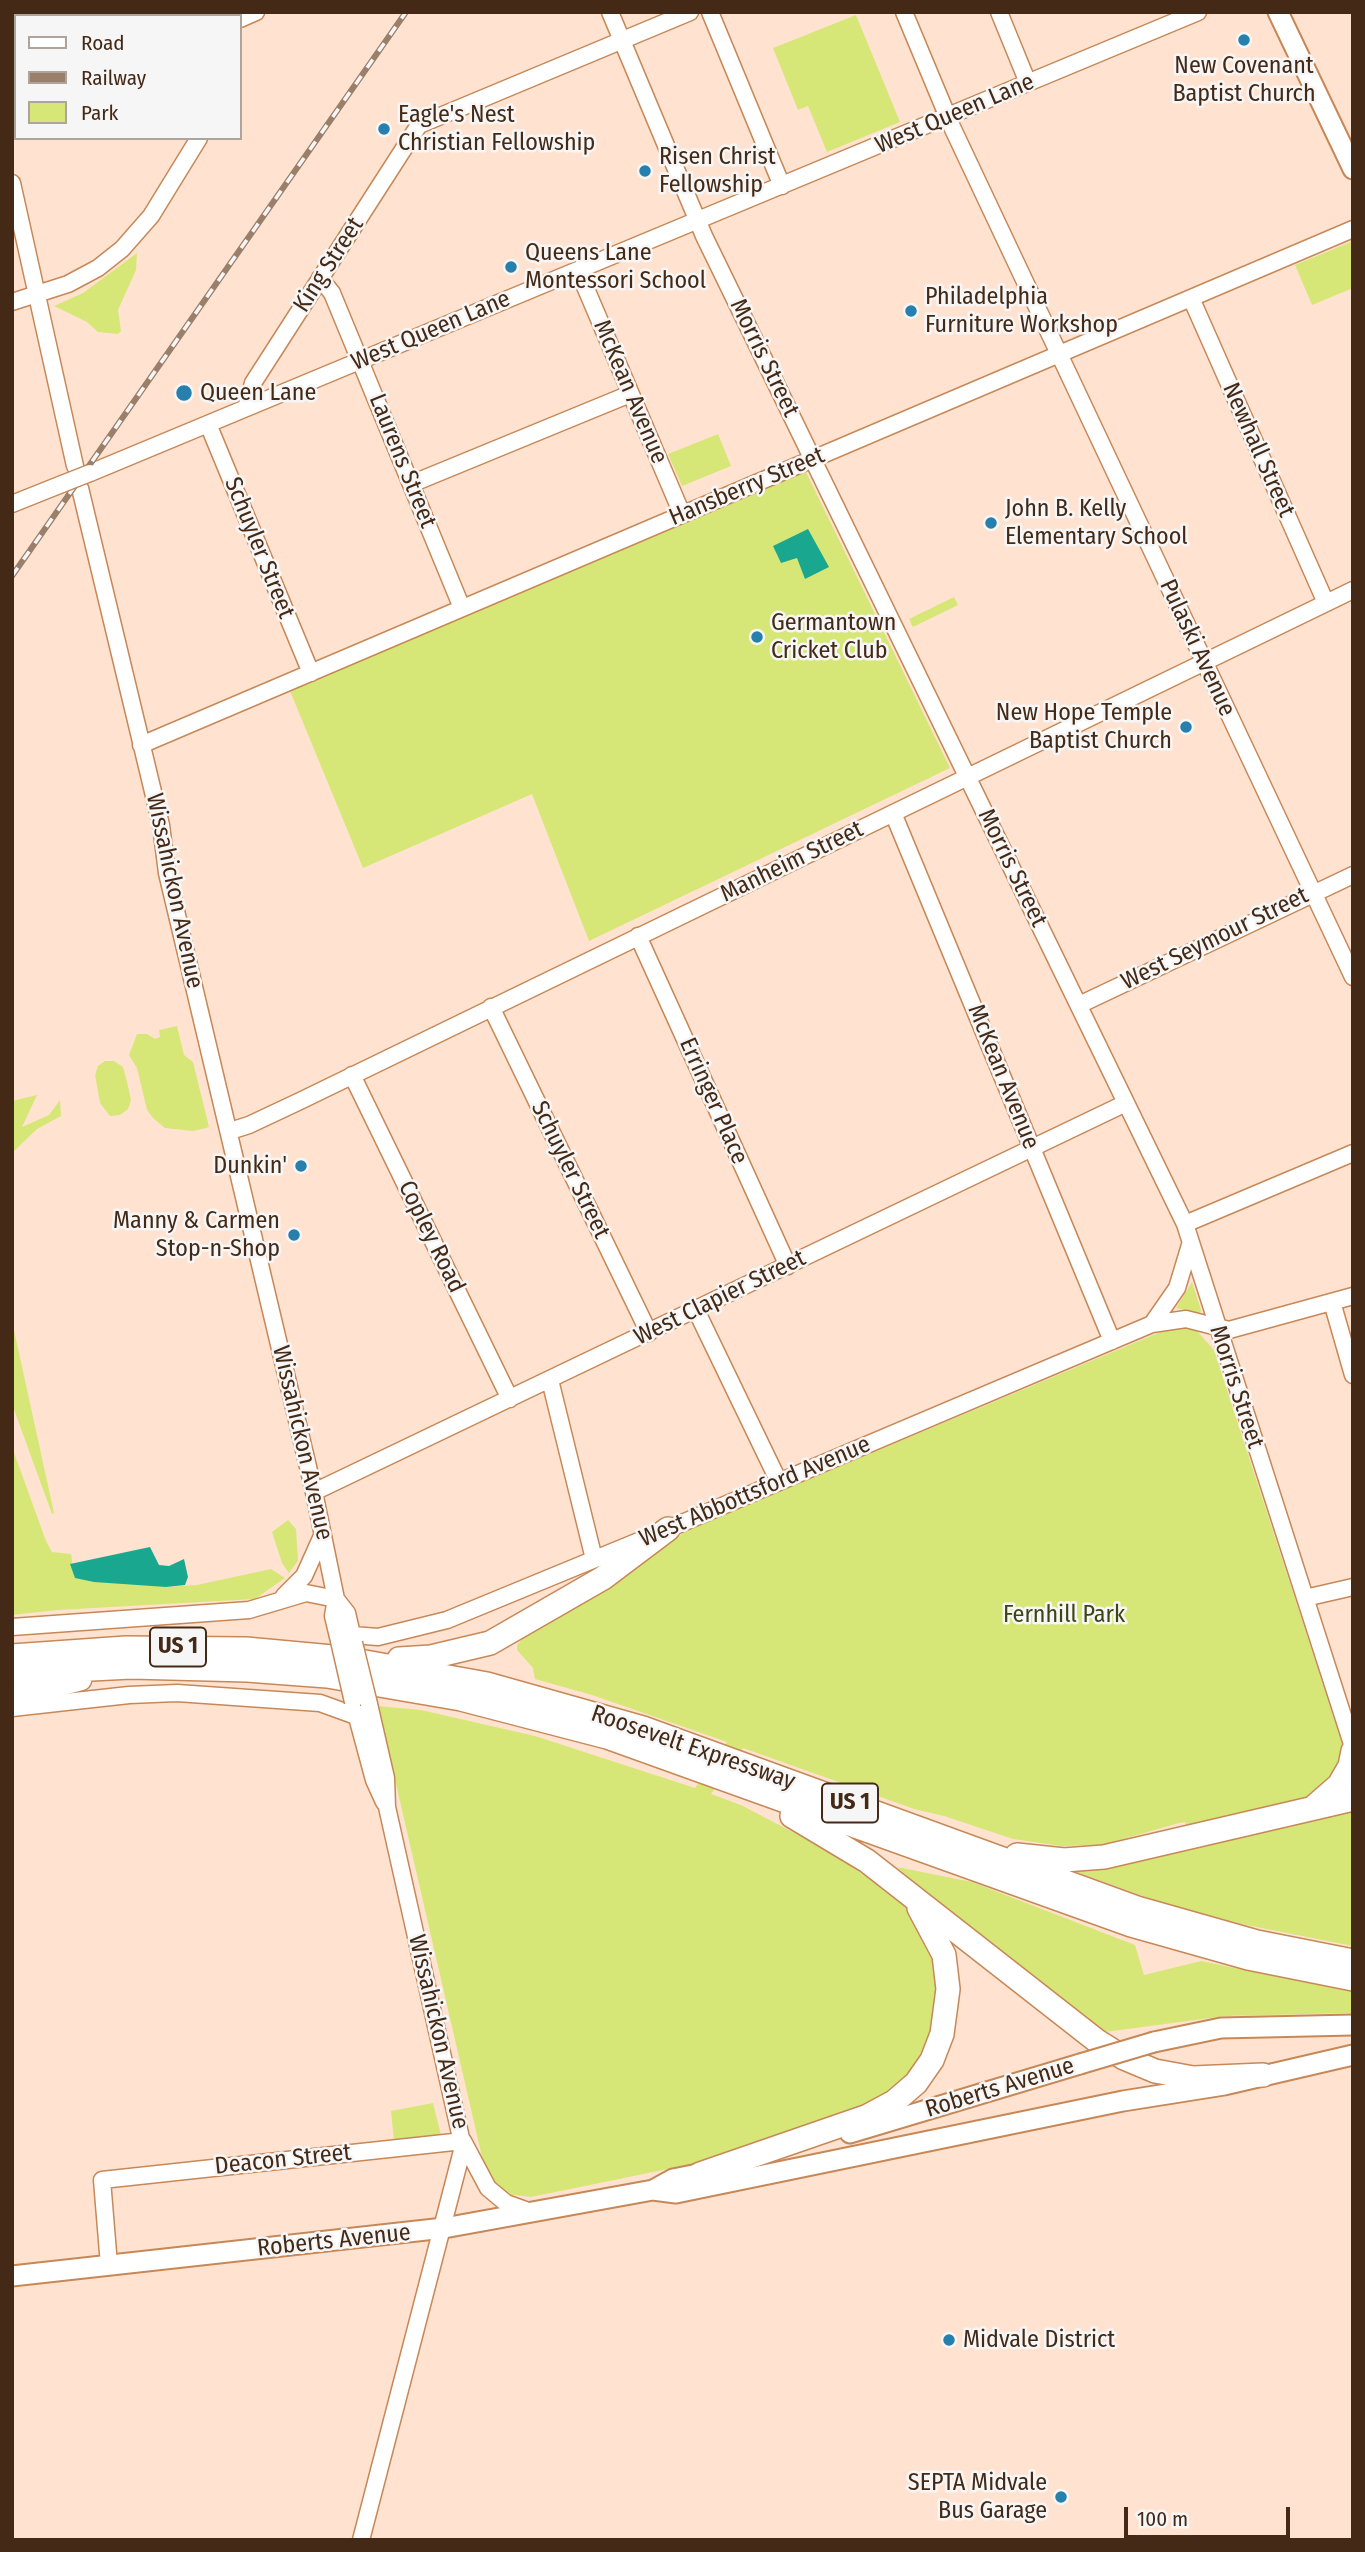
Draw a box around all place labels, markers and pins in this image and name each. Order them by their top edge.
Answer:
marker: New Covenant Baptist Church [1236,32,1252,48]
place label: New Covenant Baptist Church [1172,52,1316,108]
place label: Eagle's Nest Christian Fellowship [398,101,595,157]
marker: Eagle's Nest Christian Fellowship [376,121,392,137]
place label: Risen Christ Fellowship [659,143,776,199]
marker: Risen Christ Fellowship [637,163,653,179]
place label: Queens Lane Montessori School [525,239,706,295]
marker: Queens Lane Montessori School [503,259,519,275]
place label: Philadelphia Furniture Workshop [925,283,1118,339]
marker: Philadelphia Furniture Workshop [903,303,919,319]
place label: Queen Lane [200,379,316,407]
marker: Queen Lane [174,383,194,403]
place label: John B. Kelly Elementary School [1005,495,1188,551]
marker: John B. Kelly Elementary School [983,515,999,531]
place label: Germantown Cricket Club [771,609,896,665]
marker: Germantown Cricket Club [749,629,765,645]
place label: New Hope Temple Baptist Church [996,699,1172,755]
marker: New Hope Temple Baptist Church [1178,719,1194,735]
place label: Dunkin' [213,1152,287,1180]
marker: Dunkin' [293,1158,309,1174]
place label: Manny & Carmen Stop-n-Shop [113,1207,280,1263]
marker: Manny & Carmen Stop-n-Shop [286,1227,302,1243]
place label: Midvale District [963,2326,1115,2354]
marker: Midvale District [941,2332,957,2348]
place label: SEPTA Midvale Bus Garage [908,2469,1047,2525]
marker: SEPTA Midvale Bus Garage [1053,2489,1069,2505]

